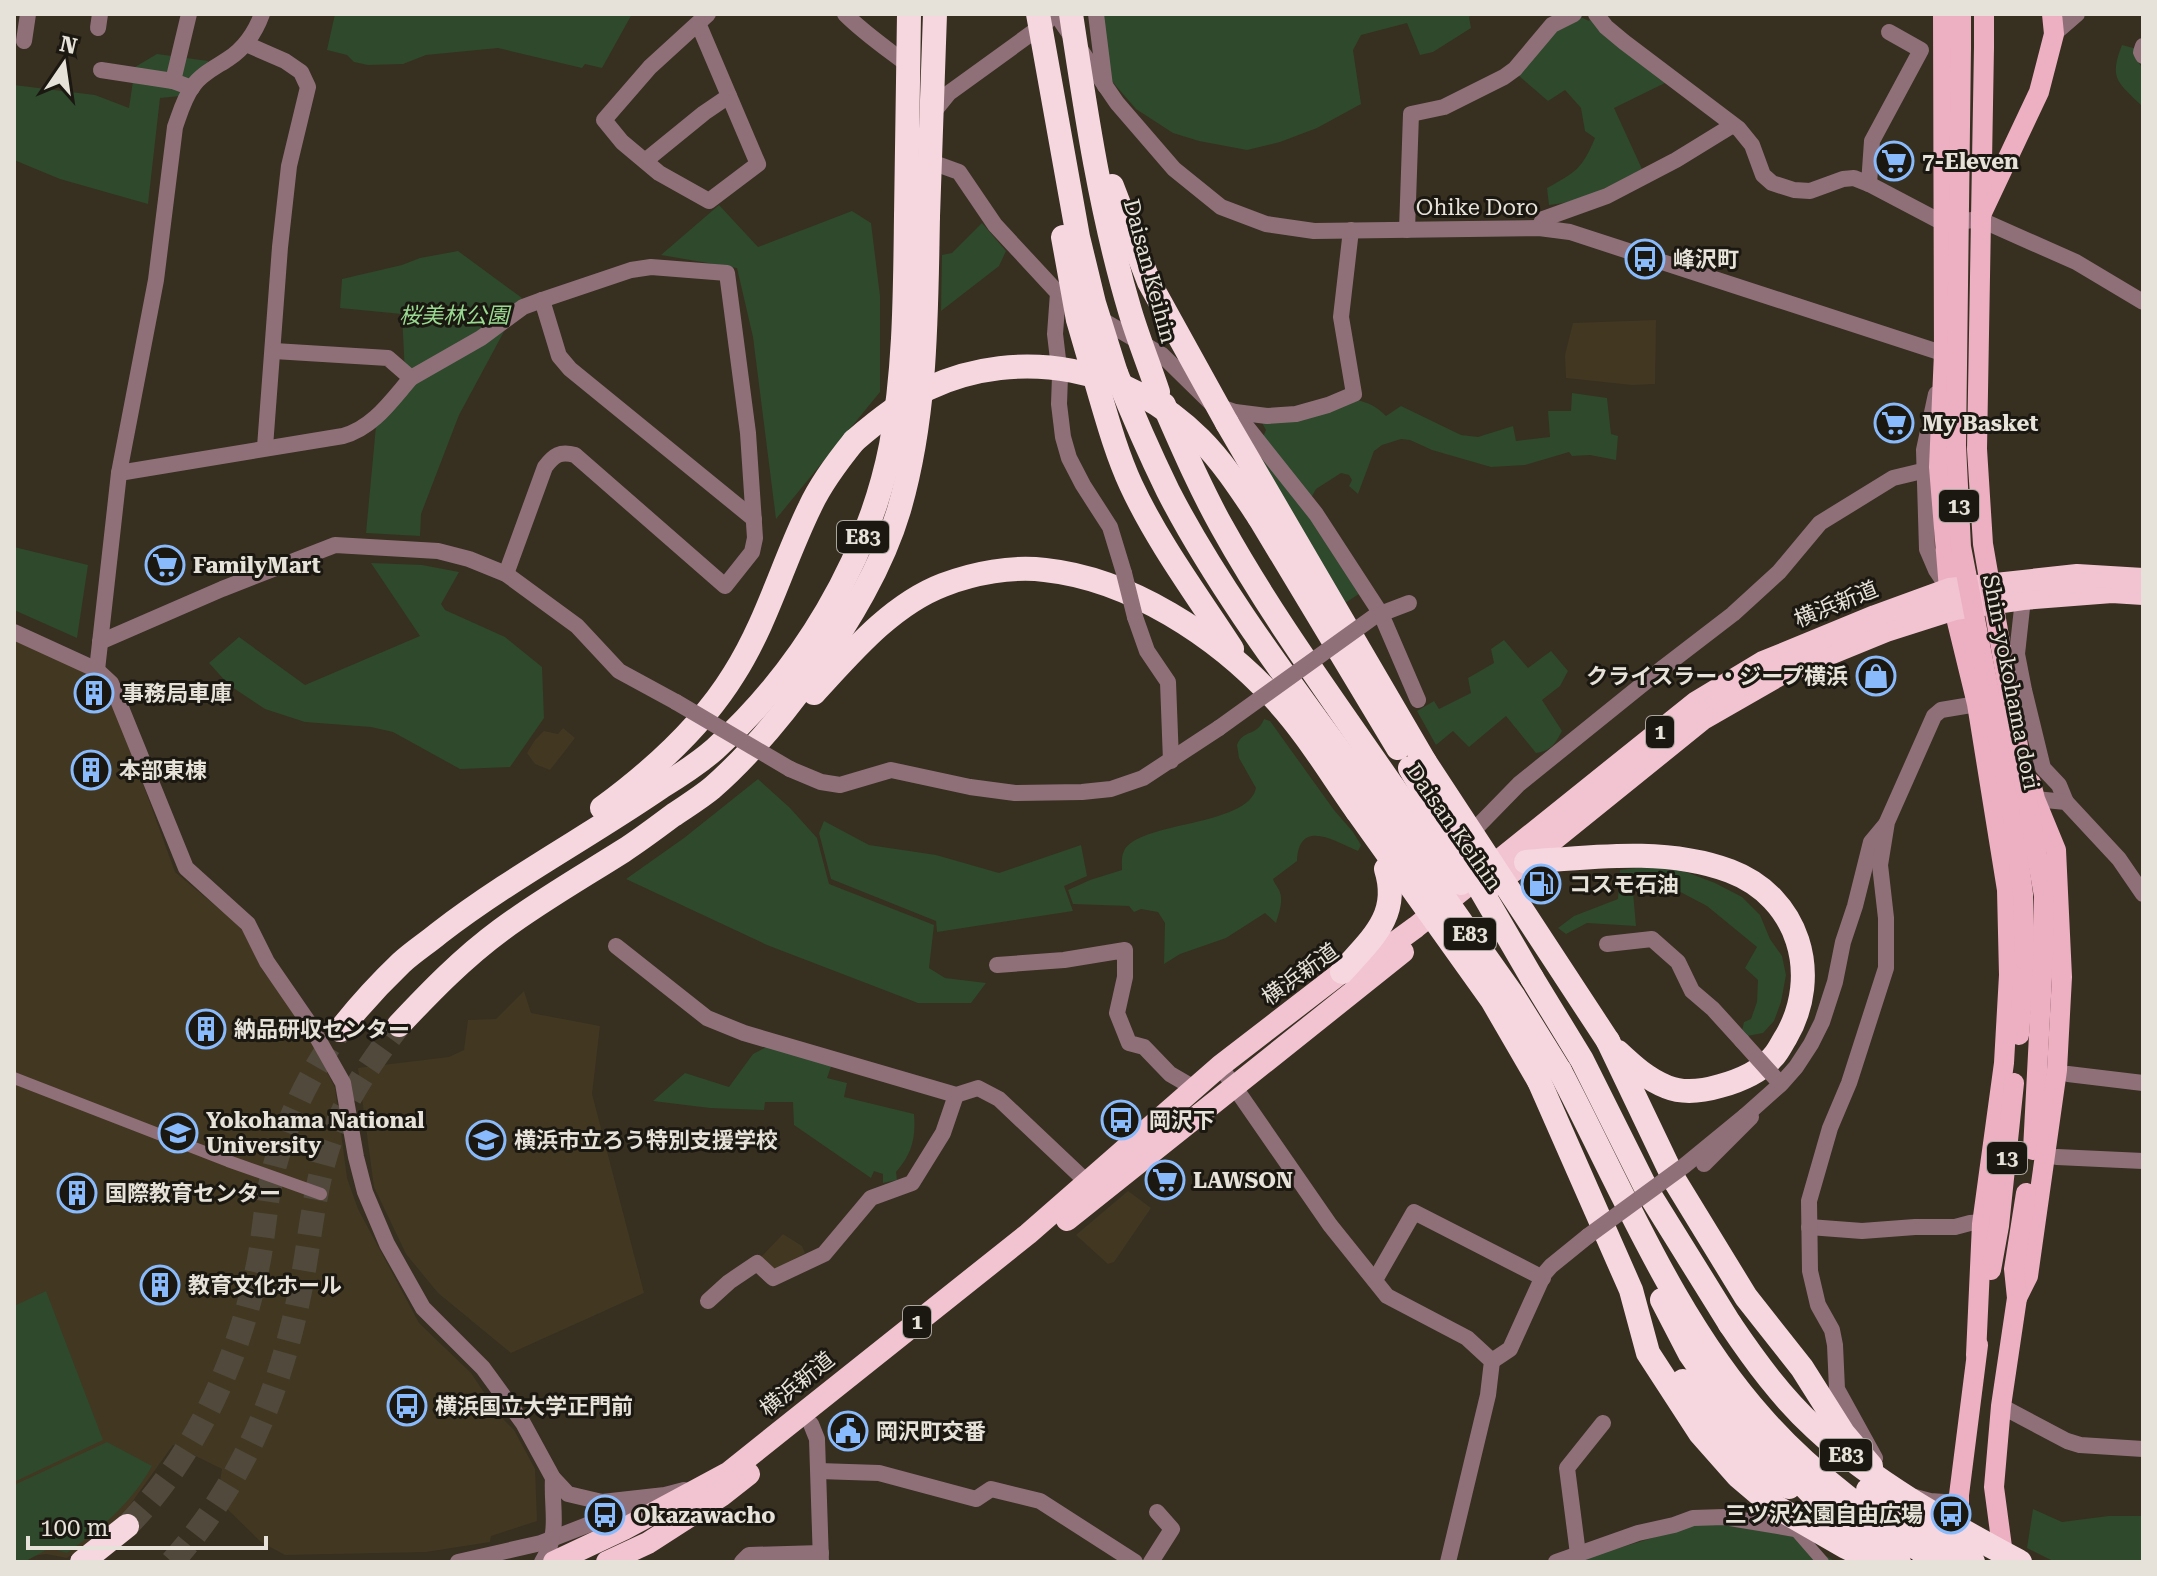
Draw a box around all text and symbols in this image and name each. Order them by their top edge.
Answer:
north arrow [24,24,104,104]
text: N [57,31,80,59]
supermarket icon: 7-Eleven [1873,140,1915,182]
place label: 7-Eleven [1922,149,2019,174]
street label: Ohike Doro [1416,195,1538,220]
street label: Daisan Keihin [1119,196,1181,346]
bus stop icon: 峰沢町 [1624,238,1666,280]
place label: 峰沢町 [1673,247,1739,272]
park label: 桜美林公園 [399,303,512,328]
supermarket icon: My Basket [1873,402,1915,444]
place label: My Basket [1922,411,2038,436]
road number: 13 [1939,490,1979,522]
road number: E83 [837,521,889,553]
supermarket icon: FamilyMart [144,544,186,586]
place label: FamilyMart [193,553,321,578]
street label: Shin-yokohama dori [1978,572,2044,792]
street label: 横浜新道 [1791,576,1881,632]
shop icon: クライスラー・ジープ横浜 [1855,655,1897,697]
place label: クライスラー・ジープ横浜 [1586,664,1848,689]
building icon: 事務局車庫 [73,672,115,714]
place label: 事務局車庫 [122,681,232,706]
road number: 1 [1646,716,1674,748]
building icon: 本部東棟 [70,749,112,791]
place label: 本部東棟 [119,758,207,783]
street label: Daisan Keihin [1401,759,1507,895]
fuel station icon: コスモ石油 [1520,863,1562,905]
place label: コスモ石油 [1569,872,1679,897]
road number: E83 [1444,918,1496,950]
street label: 横浜新道 [1257,938,1343,1010]
building icon: 納品研収センター [185,1008,227,1050]
place label: 納品研収センター [234,1017,410,1042]
bus stop icon: 岡沢下 [1100,1099,1142,1141]
place label: Yokohama National University [206,1108,424,1158]
place label: 岡沢下 [1149,1108,1215,1133]
school or university icon: Yokohama National University [157,1112,199,1154]
school or university icon: 横浜市立ろう特別支援学校 [465,1119,507,1161]
place label: 横浜市立ろう特別支援学校 [514,1128,778,1153]
road number: 13 [1987,1142,2027,1174]
supermarket icon: LAWSON [1144,1159,1186,1201]
place label: LAWSON [1193,1168,1293,1193]
building icon: 国際教育センター [56,1172,98,1214]
place label: 国際教育センター [105,1181,281,1206]
building icon: 教育文化ホール [139,1264,181,1306]
place label: 教育文化ホール [188,1273,342,1298]
road number: 1 [903,1306,931,1338]
street label: 横浜新道 [755,1347,839,1421]
bus stop icon: 横浜国立大学正門前 [386,1385,428,1427]
place label: 横浜国立大学正門前 [435,1394,633,1419]
public building icon: 岡沢町交番 [827,1410,869,1452]
place label: 岡沢町交番 [876,1419,986,1444]
road number: E83 [1820,1439,1872,1471]
bus stop icon: 三ツ沢公園自由広場 [1930,1493,1972,1535]
bus stop icon: Okazawacho [584,1494,626,1536]
scale bar [28,1500,266,1550]
place label: 三ツ沢公園自由広場 [1725,1502,1923,1527]
place label: Okazawacho [633,1503,775,1528]
text: 100 m [40,1514,108,1542]

